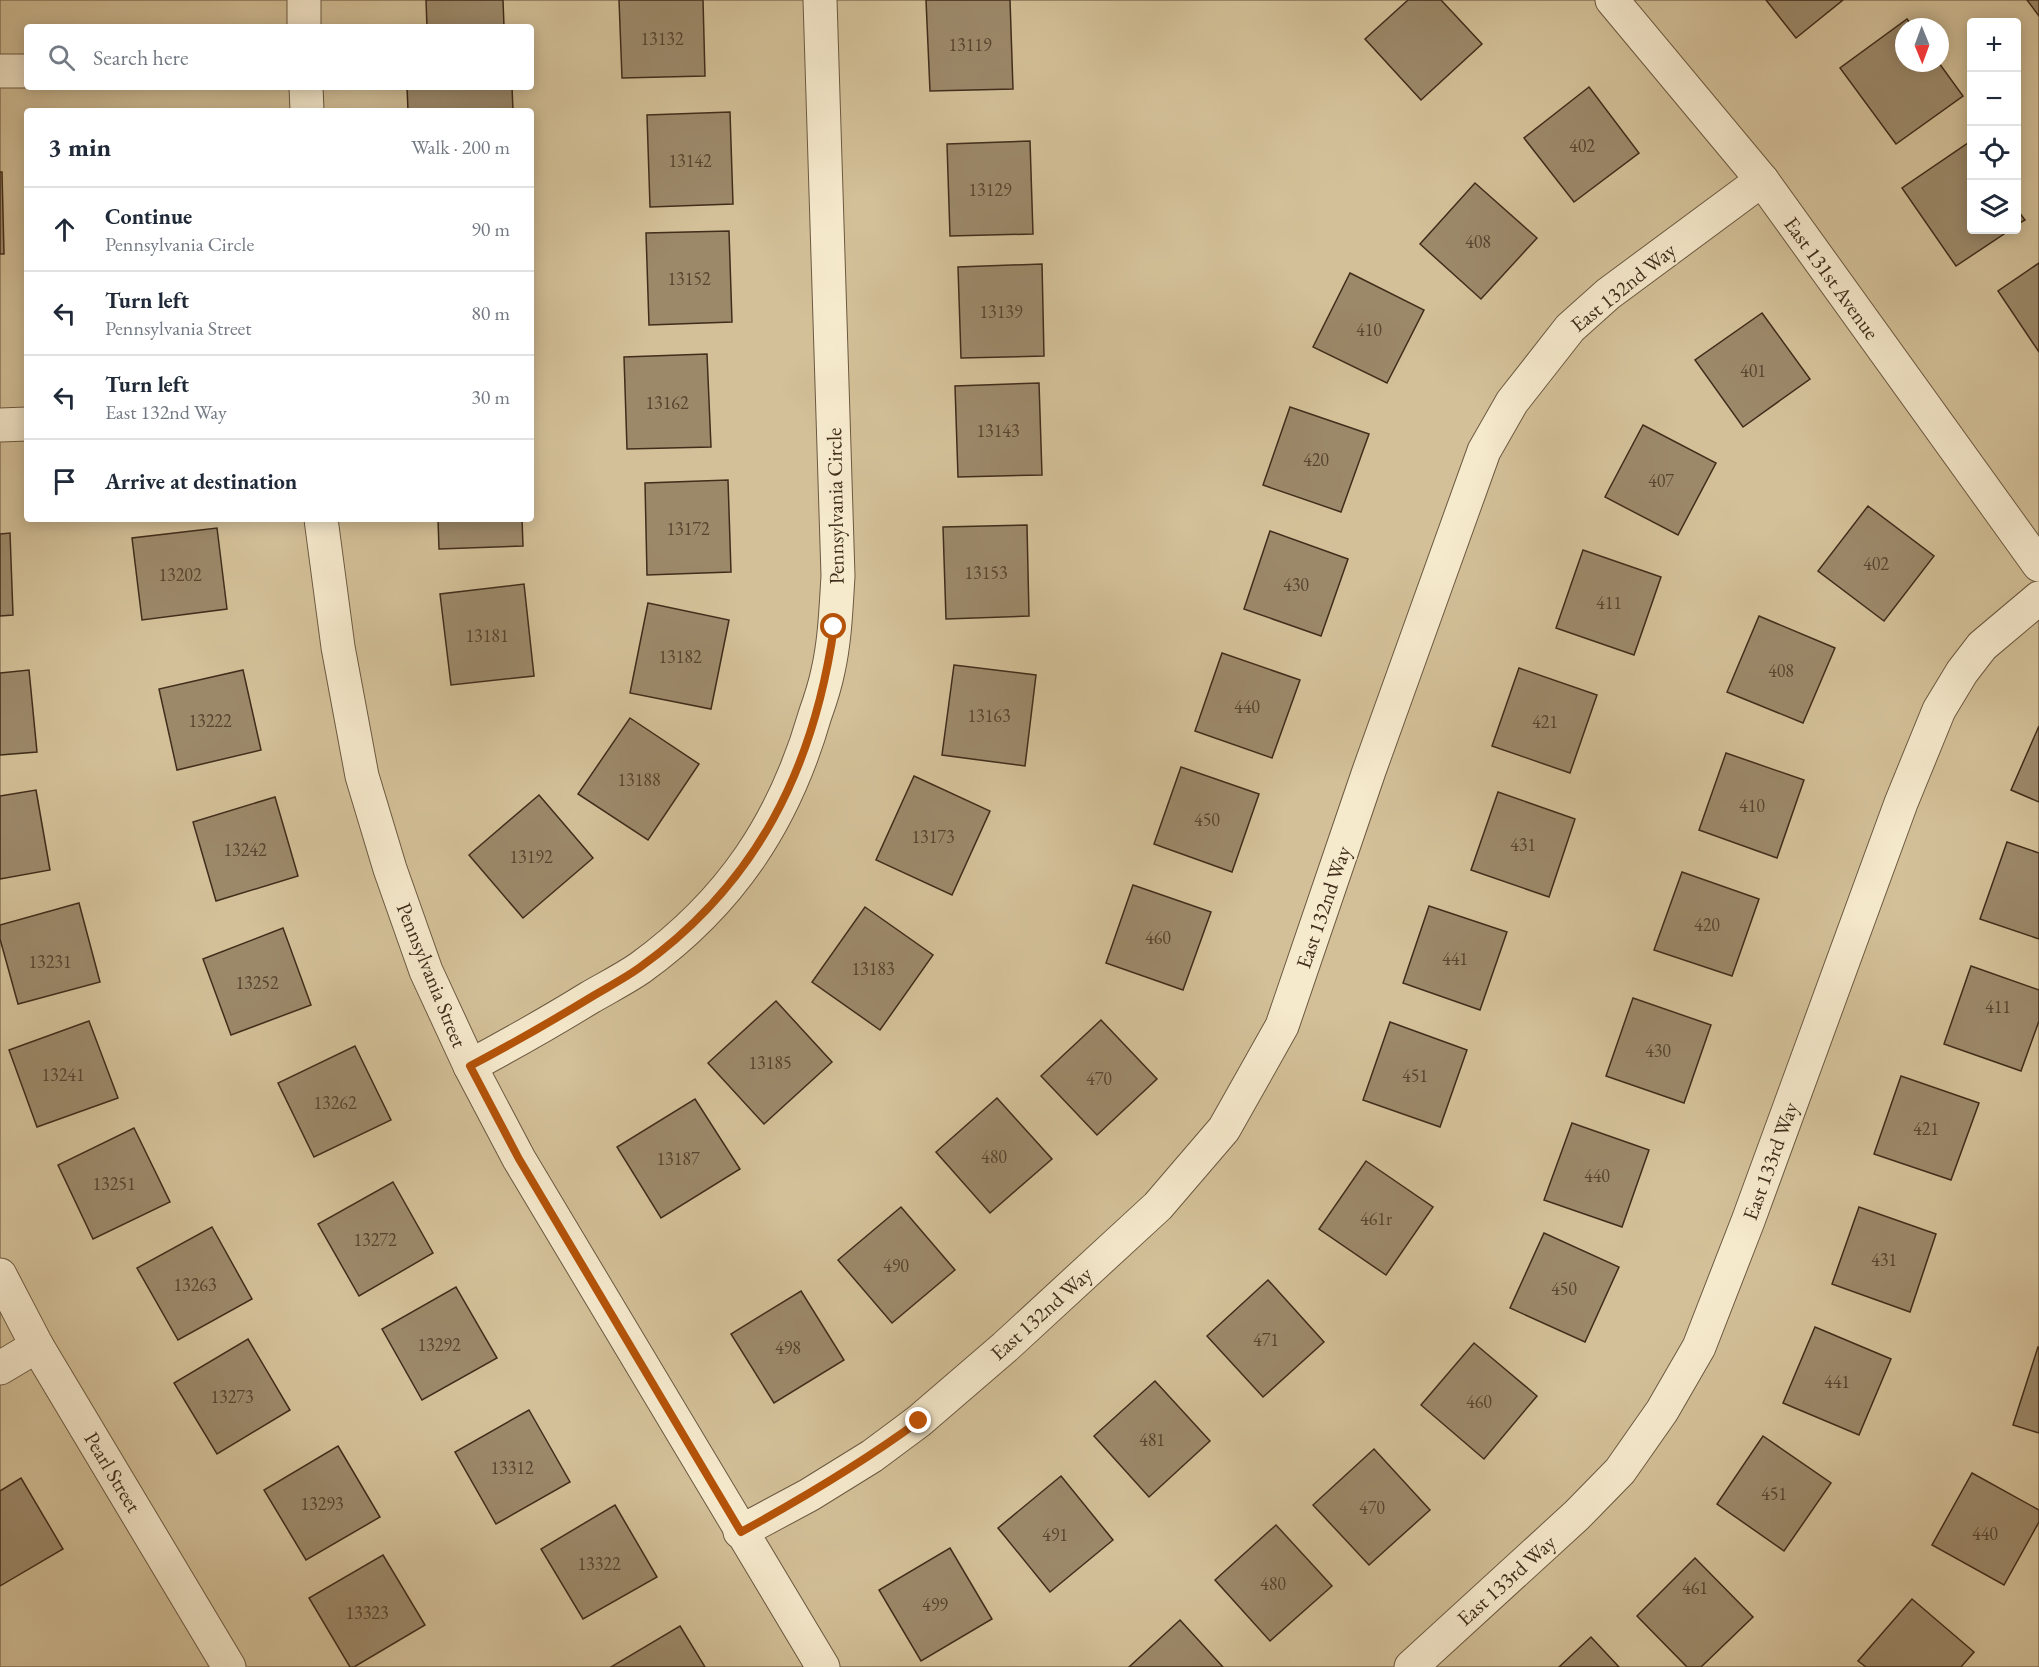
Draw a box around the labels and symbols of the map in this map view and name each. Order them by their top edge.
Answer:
north arrow [1895,18,1949,72]
house number: 13132 [640,27,684,50]
house number: 13119 [948,33,992,56]
house number: 402 [1569,134,1595,157]
house number: 13142 [668,149,712,172]
house number: 13129 [968,178,1012,201]
street label: East 131st Avenue [1778,211,1886,345]
house number: 408 [1465,230,1491,253]
street label: East 132nd Way [1565,236,1682,338]
house number: 13152 [667,267,711,290]
house number: 13139 [979,300,1023,323]
house number: 410 [1356,318,1382,341]
house number: 401 [1740,359,1766,382]
house number: 13162 [645,391,689,414]
house number: 13143 [976,419,1020,442]
street label: Pennsylvania Circle [820,427,850,585]
house number: 420 [1303,448,1329,471]
house number: 407 [1648,469,1674,492]
house number: 13172 [666,517,710,540]
house number: 402 [1863,552,1889,575]
house number: 13153 [964,561,1008,584]
house number: 13202 [158,563,202,586]
house number: 430 [1283,573,1309,596]
house number: 411 [1596,591,1622,614]
route start [820,613,846,639]
house number: 13181 [465,624,509,647]
house number: 13182 [658,645,702,668]
house number: 408 [1768,659,1794,682]
house number: 440 [1234,695,1260,718]
house number: 13163 [967,704,1011,727]
house number: 13222 [188,709,232,732]
house number: 421 [1532,710,1558,733]
house number: 13188 [617,768,661,791]
house number: 410 [1739,794,1765,817]
house number: 450 [1194,808,1220,831]
house number: 13173 [911,825,955,848]
house number: 431 [1510,833,1536,856]
house number: 13242 [223,838,267,861]
street label: East 132nd Way [1289,841,1357,972]
house number: 13192 [509,845,553,868]
street label: Pennsylvania Street [391,899,473,1052]
house number: 420 [1694,913,1720,936]
house number: 460 [1145,926,1171,949]
house number: 441 [1442,947,1468,970]
house number: 13231 [28,950,72,973]
house number: 13183 [851,957,895,980]
house number: 13252 [235,971,279,994]
house number: 411 [1985,995,2011,1018]
house number: 430 [1645,1039,1671,1062]
house number: 13185 [748,1051,792,1074]
house number: 13241 [41,1063,85,1086]
house number: 451 [1402,1064,1428,1087]
house number: 470 [1086,1067,1112,1090]
house number: 13262 [313,1091,357,1114]
street label: East 133rd Way [1736,1097,1804,1224]
house number: 421 [1913,1117,1939,1140]
house number: 480 [981,1145,1007,1168]
house number: 13187 [656,1147,700,1170]
house number: 440 [1584,1164,1610,1187]
house number: 13251 [92,1172,136,1195]
house number: 461r [1360,1207,1392,1230]
house number: 13272 [353,1228,397,1251]
house number: 431 [1871,1248,1897,1271]
house number: 490 [883,1254,909,1277]
street label: East 132nd Way [984,1260,1098,1366]
house number: 13263 [173,1273,217,1296]
house number: 450 [1551,1277,1577,1300]
house number: 471 [1253,1328,1279,1351]
house number: 13292 [417,1333,461,1356]
house number: 498 [775,1336,801,1359]
house number: 441 [1824,1370,1850,1393]
house number: 13273 [210,1385,254,1408]
house number: 460 [1466,1390,1492,1413]
route end [905,1407,931,1433]
street label: Pearl Street [78,1427,148,1518]
house number: 481 [1139,1428,1165,1451]
house number: 13312 [490,1456,534,1479]
house number: 451 [1761,1482,1787,1505]
house number: 13293 [300,1492,344,1515]
house number: 470 [1359,1496,1385,1519]
house number: 440 [1972,1522,1998,1545]
house number: 491 [1042,1523,1068,1546]
street label: East 133rd Way [1451,1528,1562,1631]
house number: 13322 [577,1552,621,1575]
house number: 480 [1260,1572,1286,1595]
house number: 461 [1682,1576,1708,1599]
house number: 499 [922,1593,948,1616]
house number: 13323 [345,1601,389,1624]

